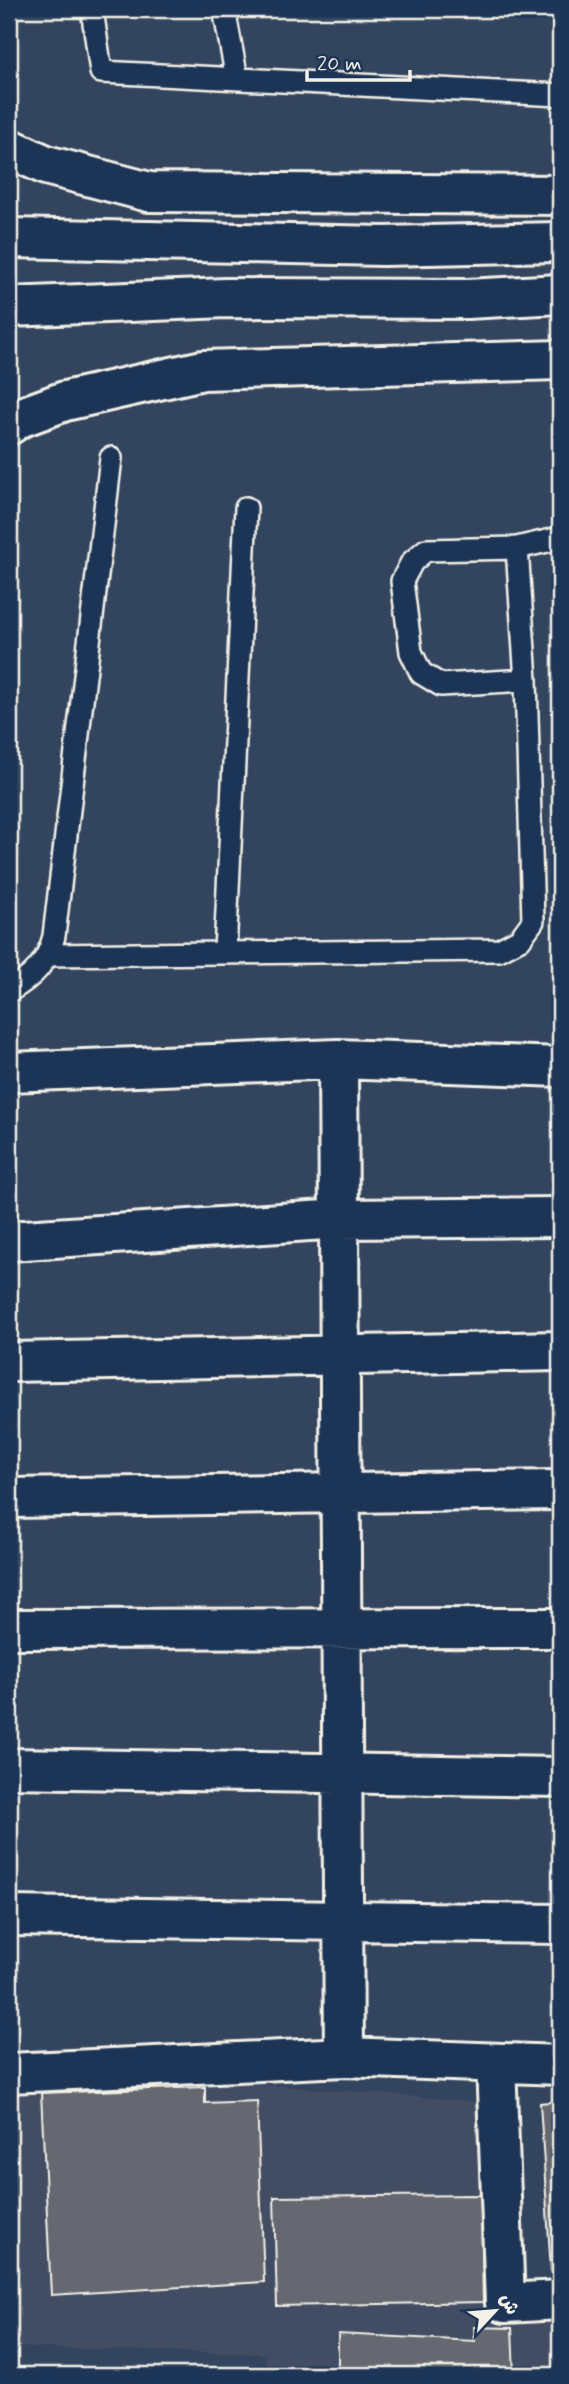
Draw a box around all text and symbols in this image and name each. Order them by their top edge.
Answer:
scale bar [307,38,410,82]
text: 20 m [317,50,362,78]
north arrow [461,2276,530,2346]
text: ش [493,2289,525,2319]

